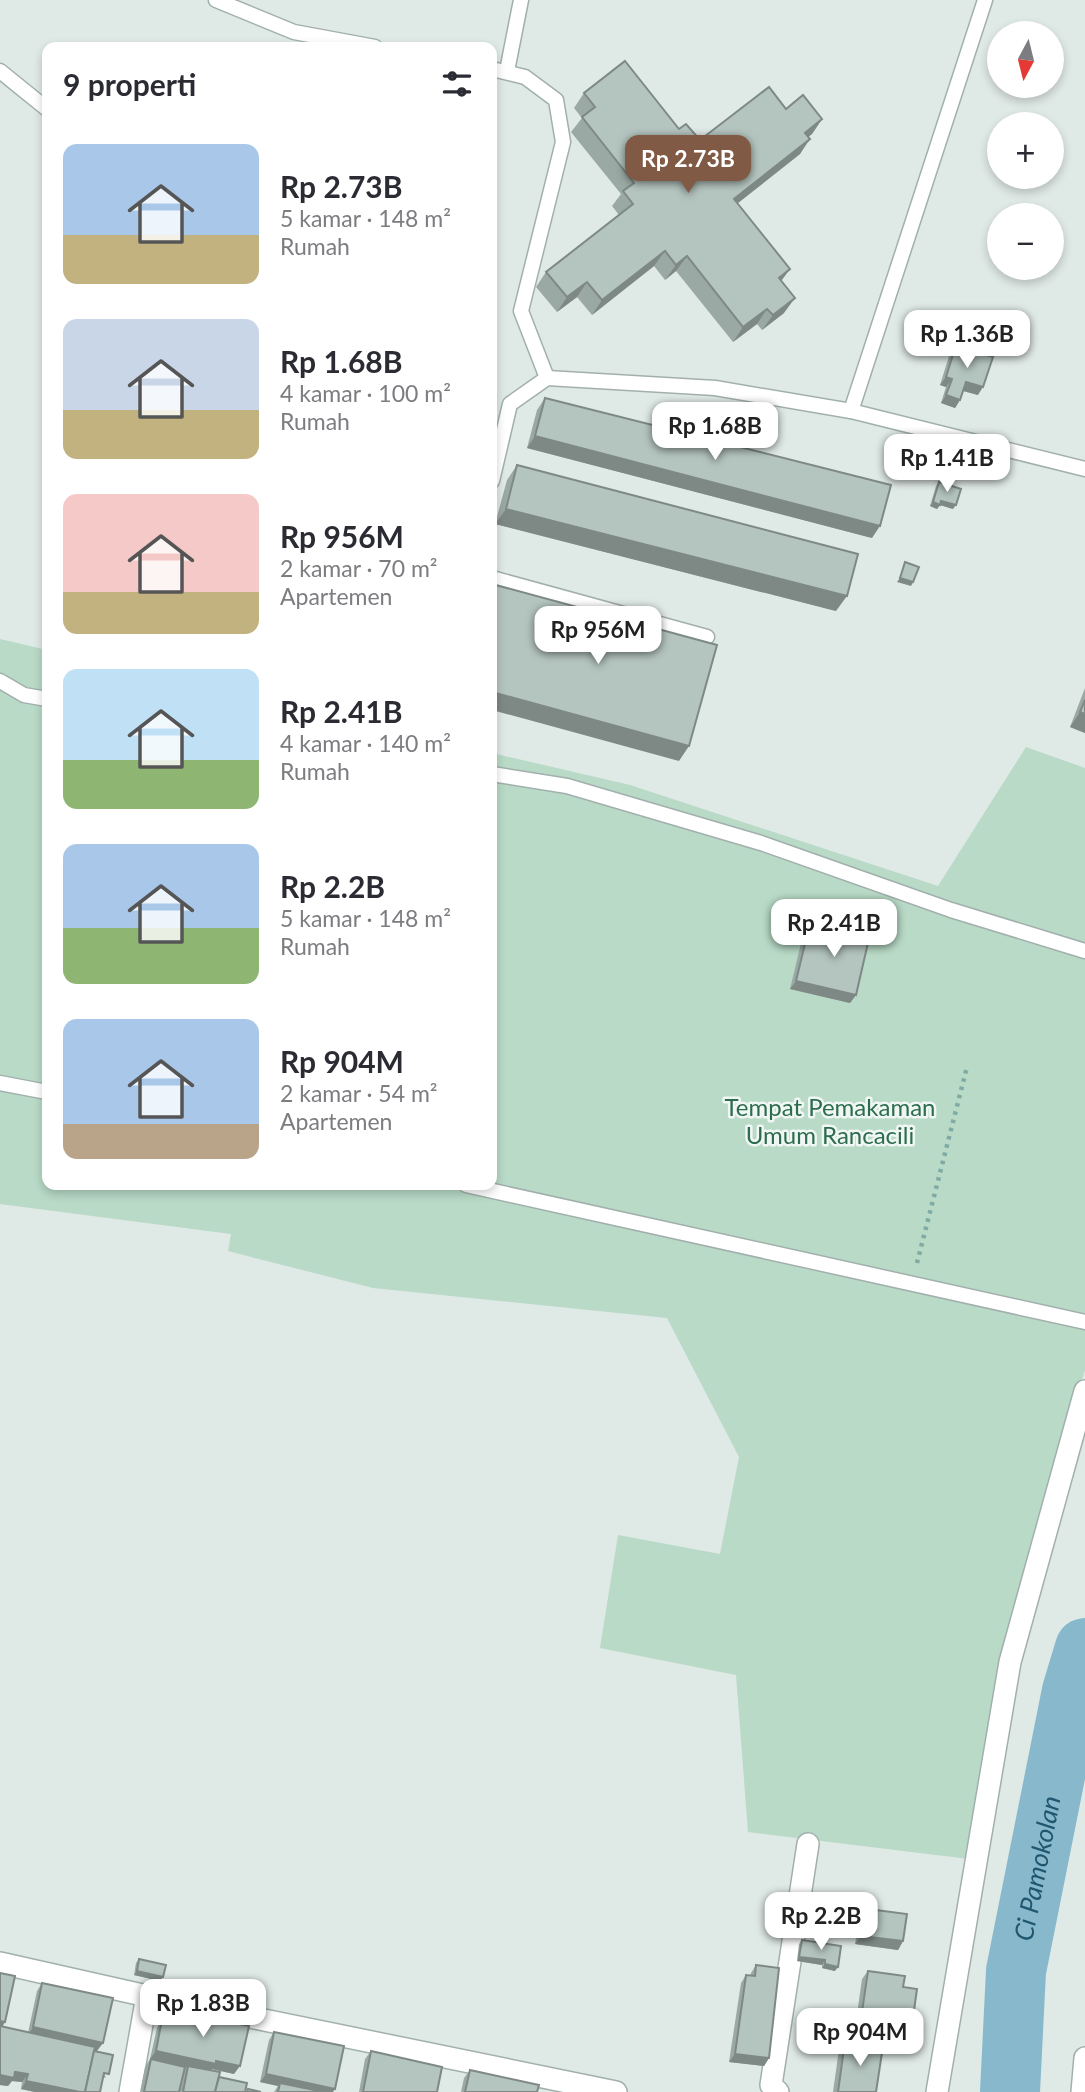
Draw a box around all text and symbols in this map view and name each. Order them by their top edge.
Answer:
north arrow [987,21,1064,98]
map controls [987,21,1064,280]
icon: filters [438,65,476,103]
text: 9 properti [63,66,196,102]
button: + [987,112,1064,189]
pin: Rp 2.73B [616,136,760,195]
text: Rp 2.73B [641,144,735,172]
text: Rp 2.73B [280,168,403,204]
icon: home [119,172,203,256]
button: − [987,203,1064,280]
text: 5 kamar · 148 m² [280,204,451,232]
text: Rumah [280,232,350,260]
pin: Rp 1.36B [895,310,1039,370]
text: Rp 1.36B [920,319,1014,347]
text: Rp 1.68B [280,343,403,379]
icon: home [119,347,203,431]
text: 4 kamar · 100 m² [280,379,451,407]
pin: Rp 1.68B [643,402,787,462]
text: Rumah [280,407,350,435]
text: Rp 1.68B [668,411,762,439]
pin: Rp 1.41B [875,434,1019,494]
text: Rp 1.41B [900,443,994,471]
text: Rp 956M [280,518,404,554]
icon: home [119,522,203,606]
text: 2 kamar · 70 m² [280,554,438,582]
text: Apartemen [280,582,392,610]
pin: Rp 956M [533,606,663,666]
text: Rp 956M [550,615,646,643]
text: Rp 2.41B [280,693,403,729]
icon: home [119,697,203,781]
text: 4 kamar · 140 m² [280,729,451,757]
text: Rumah [280,757,350,785]
text: Rp 2.2B [280,868,385,904]
icon: home [119,872,203,956]
pin: Rp 2.41B [762,900,906,959]
text: 5 kamar · 148 m² [280,904,451,932]
text: Rp 2.41B [787,908,881,936]
text: Rumah [280,932,350,960]
text: Rp 904M [280,1043,404,1079]
icon: home [119,1047,203,1131]
text: 2 kamar · 54 m² [280,1079,438,1107]
park label: Tempat Pemakaman Umum Rancacili [725,1092,935,1149]
text: Apartemen [280,1107,392,1135]
water label: Ci Pamokolan [1006,1793,1067,1944]
pin: Rp 2.2B [756,1892,886,1952]
text: Rp 2.2B [781,1901,861,1929]
pin: Rp 1.83B [131,1980,275,2039]
text: Rp 1.83B [156,1988,250,2016]
pin: Rp 904M [795,2008,925,2068]
text: Rp 904M [812,2017,908,2045]

